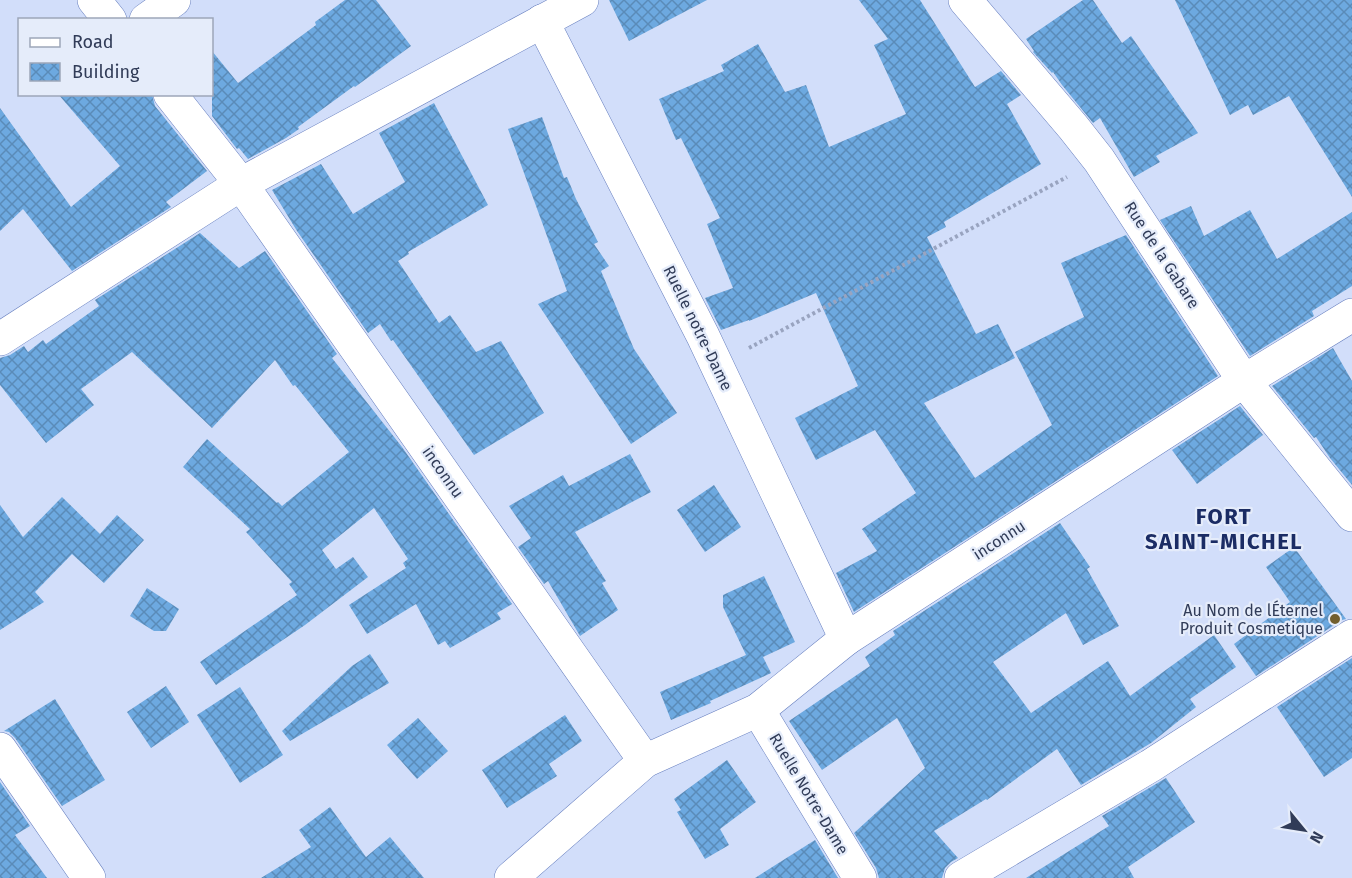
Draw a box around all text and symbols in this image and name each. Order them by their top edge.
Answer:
legend [18,18,213,96]
text: Road [72,31,114,53]
text: Building [72,61,140,83]
street label: Rue de la Gabare [1120,198,1204,312]
street label: Ruelle notre-Dame [660,262,736,394]
street label: inconnu [418,443,468,501]
district label: FORT SAINT-MICHEL [1145,503,1303,555]
street label: inconnu [969,516,1029,564]
place label: Au Nom de lÉternel Produit Cosmetique [1180,600,1323,638]
marker: Au Nom de lÉternel Produit Cosmetique [1328,612,1342,626]
street label: Ruelle Notre-Dame [765,730,853,858]
north arrow [1274,800,1334,860]
text: N [1306,828,1327,847]

